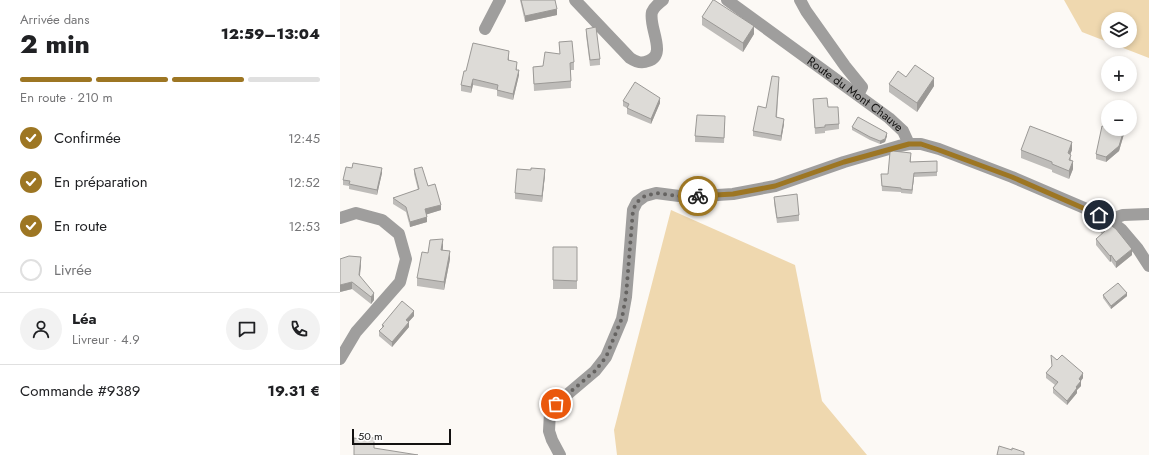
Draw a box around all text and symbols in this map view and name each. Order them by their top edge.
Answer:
text: Arrivée dans [20,10,89,29]
map controls [1101,12,1137,136]
button: layers [1101,12,1137,48]
text: 12:59–13:04 [221,23,320,45]
text: 2 min [20,25,90,63]
street label: Route du Mont Chauve [803,52,907,136]
button: + [1101,56,1137,92]
text: En route · 210 m [20,88,113,107]
button: − [1101,100,1137,136]
icon: check [20,127,42,149]
text: Confirmée [54,127,121,149]
text: 12:45 [288,129,320,148]
icon: check [20,171,42,193]
text: En préparation [54,171,148,193]
text: 12:52 [288,173,320,192]
courier [678,176,718,216]
icon: bike [687,185,709,207]
pin [1082,198,1116,232]
icon: home [1088,204,1110,226]
icon: check [20,215,42,237]
text: En route [54,215,107,237]
text: 12:53 [288,217,320,236]
text: Livrée [54,259,92,281]
button: person [20,308,62,350]
text: Léa [72,308,97,330]
button: chat [226,308,268,350]
button: phone [278,308,320,350]
text: Livreur · 4.9 [72,330,140,349]
text: Commande #9389 [20,380,140,402]
text: 19.31 € [267,380,320,402]
pin [539,387,573,421]
icon: bag [545,393,567,415]
scale bar [352,427,451,446]
text: 50 m [358,428,383,444]

